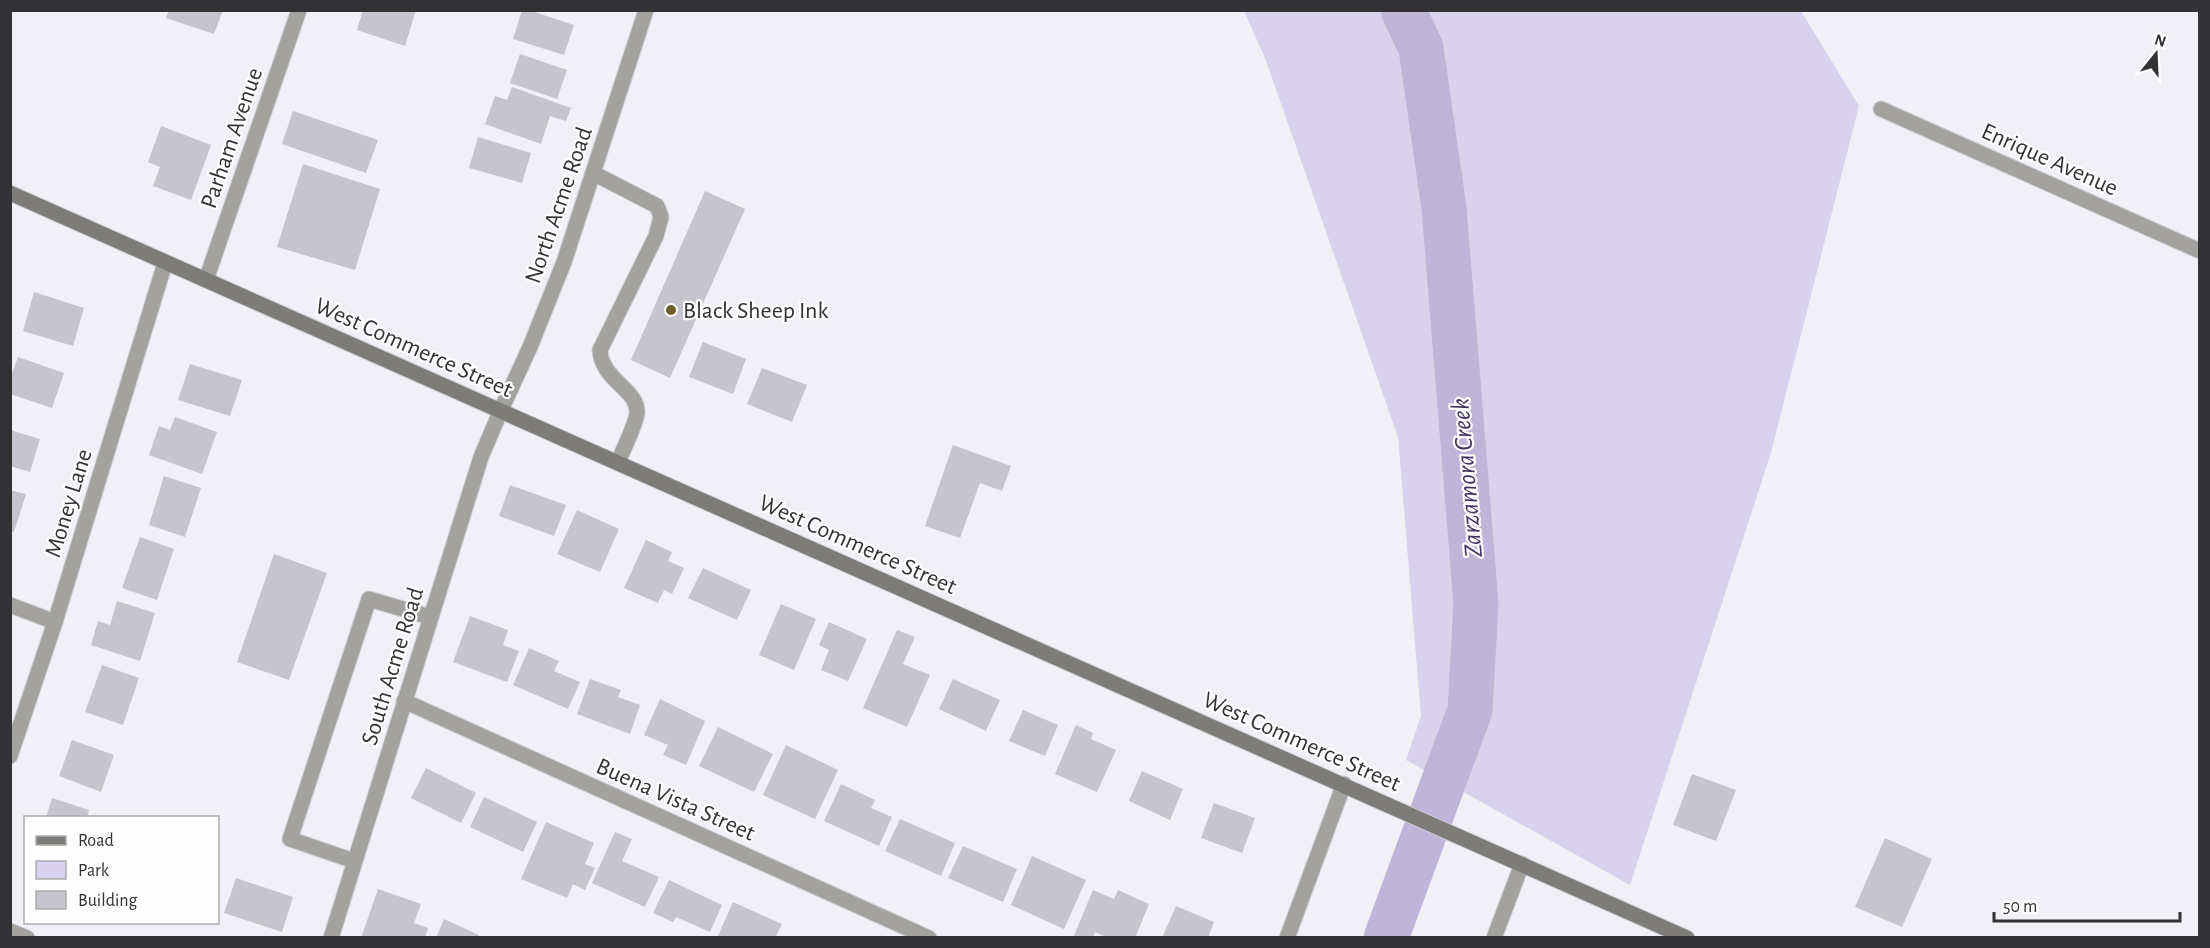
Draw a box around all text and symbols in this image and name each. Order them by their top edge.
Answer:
north arrow [2126,24,2186,84]
text: N [2153,31,2168,50]
street label: Parham Avenue [197,65,267,212]
street label: Enrique Avenue [1978,119,2121,201]
street label: North Acme Road [521,124,597,287]
street label: West Commerce Street [311,294,516,402]
place label: Black Sheep Ink [683,299,828,323]
marker: Black Sheep Ink [664,303,678,317]
water label: Zarzamora Creek [1447,397,1487,559]
street label: Money Lane [41,446,97,560]
street label: West Commerce Street [755,491,960,599]
street label: South Acme Road [358,585,428,748]
street label: West Commerce Street [1199,688,1404,796]
street label: Buena Vista Street [593,754,759,846]
legend [24,816,219,924]
text: Road [78,832,114,850]
text: Park [78,862,110,880]
scale bar [1994,885,2180,923]
text: Building [78,892,138,910]
text: 50 m [2003,898,2037,916]

